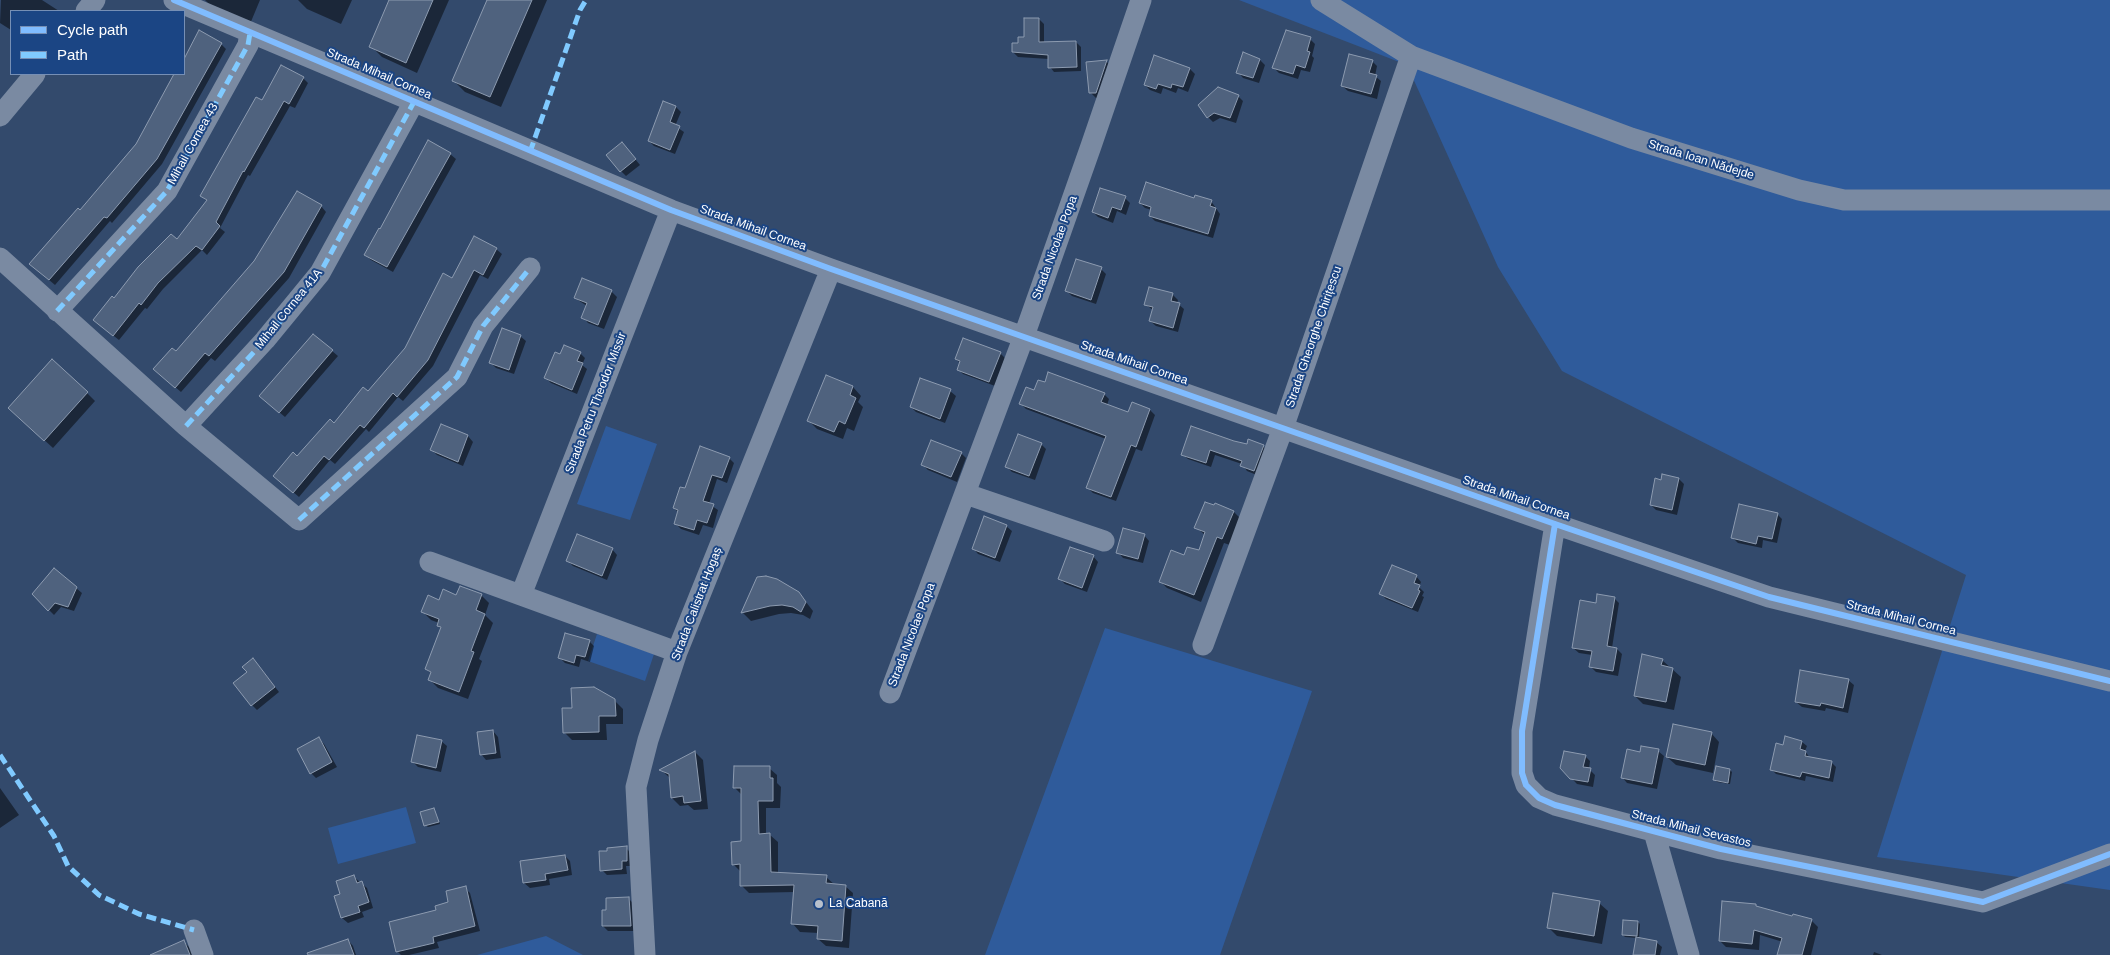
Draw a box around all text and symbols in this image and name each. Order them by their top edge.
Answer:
legend [10,10,185,75]
text: Cycle path [57,21,128,38]
street label: Strada Mihail Cornea [324,45,434,103]
text: Path [57,46,88,63]
street label: Mihail Cornea 43 [165,101,221,187]
street label: Strada Ioan Nădejde [1646,137,1756,183]
street label: Strada Nicolae Popa [1029,194,1081,302]
street label: Strada Mihail Cornea [698,202,808,254]
street label: Strada Gheorghe Chirițescu [1283,264,1345,410]
street label: Mihail Cornea 41A [252,266,326,352]
street label: Strada Petru Theodor Missir [562,330,630,476]
street label: Strada Mihail Cornea [1078,338,1190,388]
street label: Strada Mihail Cornea [1460,473,1572,523]
street label: Strada Calistrat Hogaș [669,545,725,663]
street label: Strada Nicolae Popa [886,581,938,689]
street label: Strada Mihail Cornea [1845,597,1957,639]
street label: Strada Mihail Sevastos [1630,807,1752,851]
place label: La Cabană [829,897,888,911]
marker: La Cabană [813,898,825,910]

